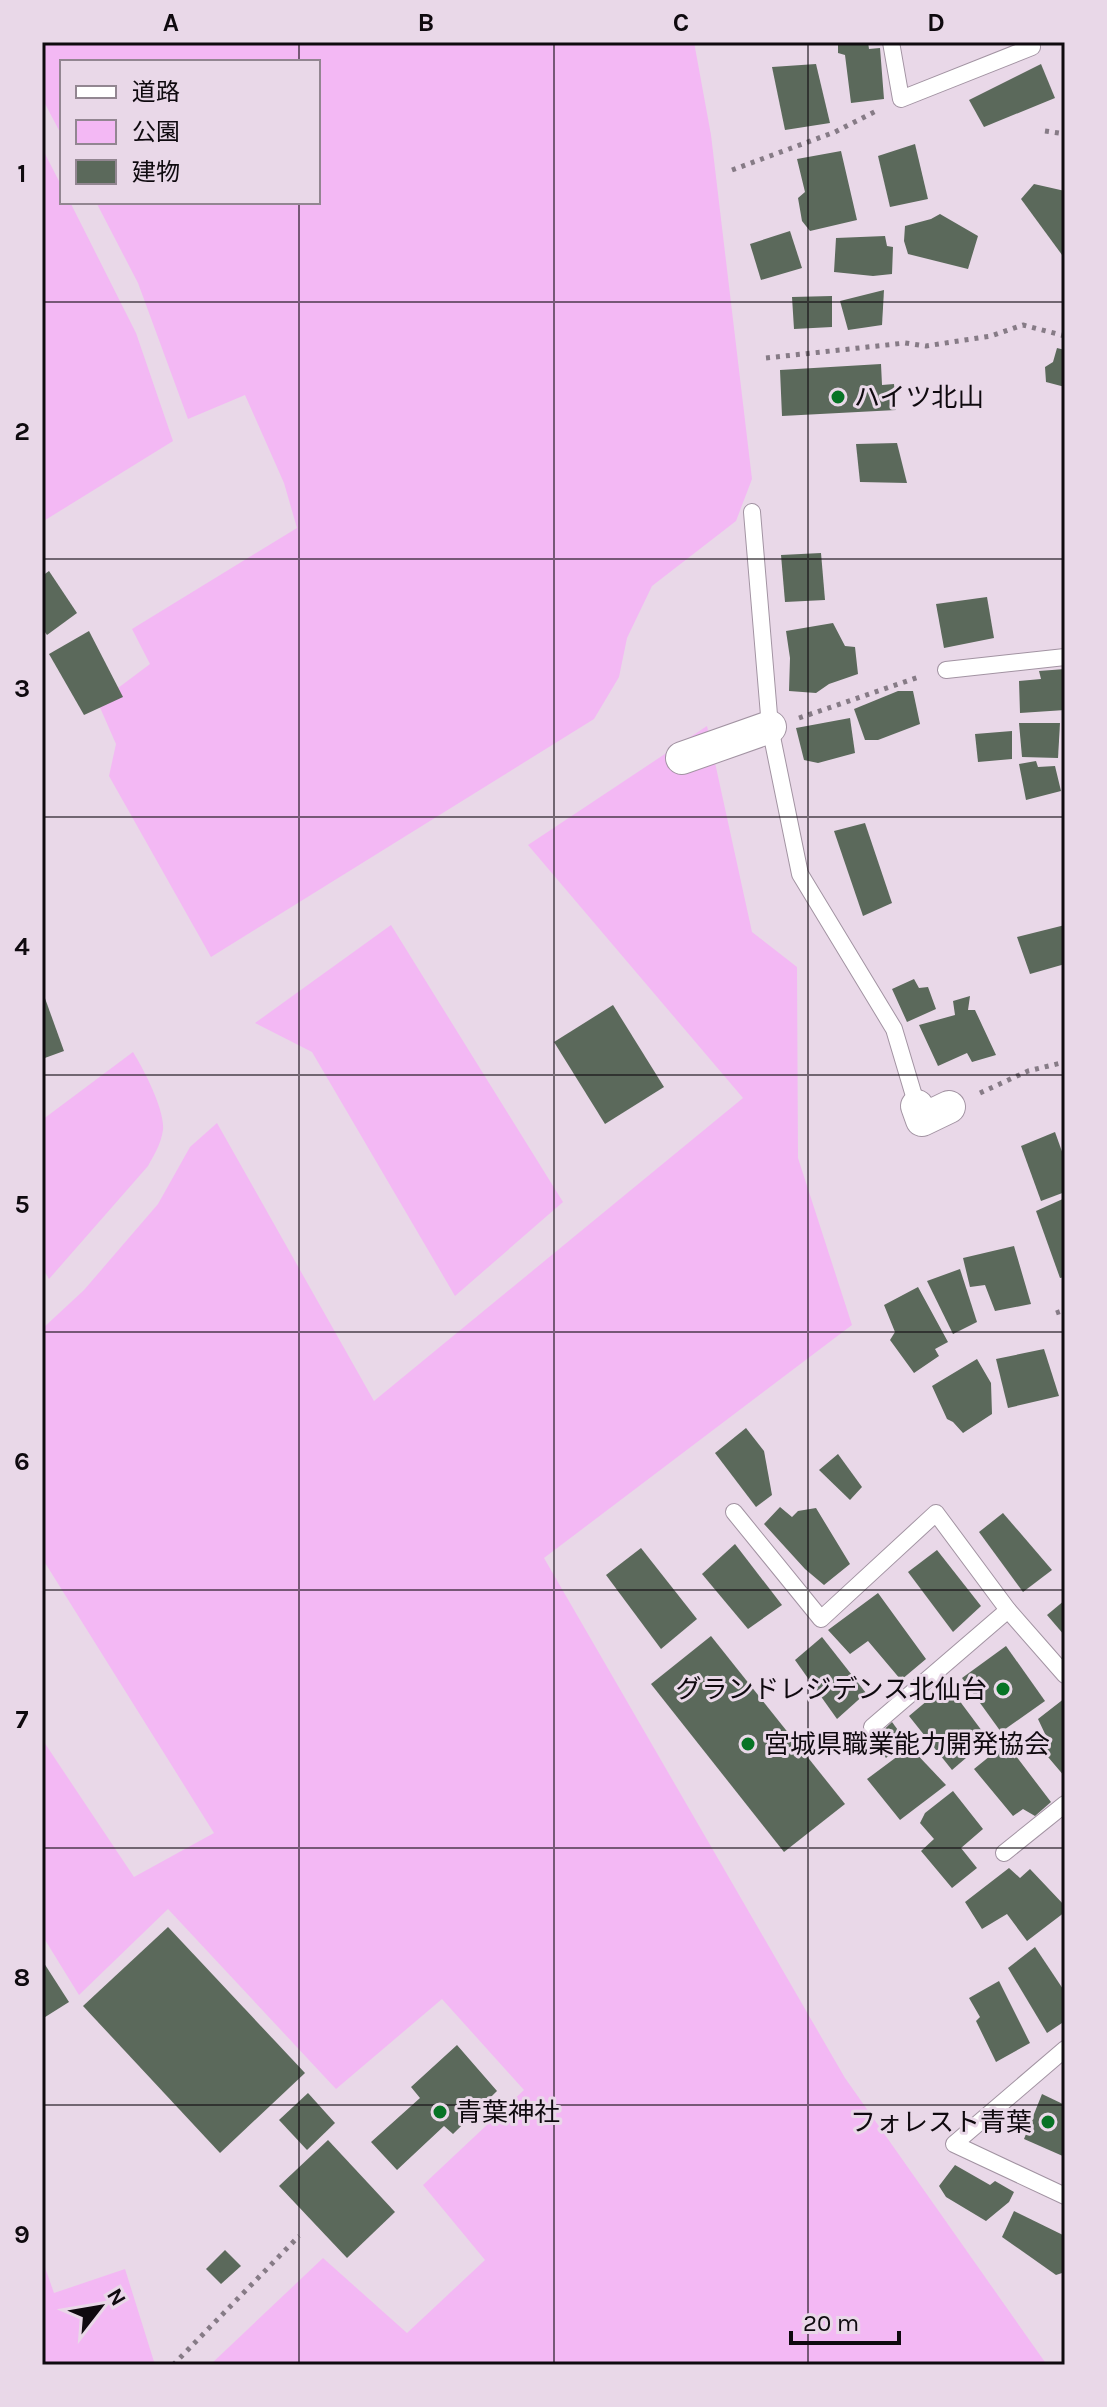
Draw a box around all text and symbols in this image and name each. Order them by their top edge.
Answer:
text: A [163,7,179,38]
text: B [418,7,434,38]
text: C [673,7,689,38]
text: D [927,7,945,38]
legend [60,60,320,204]
text: 道路 [132,78,180,106]
text: 公園 [132,118,180,146]
text: 1 [17,158,27,189]
text: 建物 [132,158,180,186]
place label: ハイツ北山 [854,382,983,413]
marker: ハイツ北山 [829,388,847,406]
text: 2 [14,416,30,447]
text: 3 [14,673,30,704]
text: 4 [14,931,30,962]
text: 5 [14,1189,30,1220]
text: 6 [14,1446,30,1477]
place label: グランドレジデンス北仙台 [676,1674,987,1705]
marker: グランドレジデンス北仙台 [994,1680,1012,1698]
text: 7 [16,1704,29,1735]
place label: 宮城県職業能力開発協会 [764,1729,1050,1760]
marker: 宮城県職業能力開発協会 [739,1735,757,1753]
text: 8 [14,1962,30,1993]
place label: 青葉神社 [456,2097,560,2128]
marker: 青葉神社 [431,2103,449,2121]
place label: フォレスト青葉 [850,2107,1032,2138]
marker: フォレスト青葉 [1039,2113,1057,2131]
text: 9 [14,2219,30,2250]
north arrow [60,2267,140,2347]
text: N [101,2284,131,2311]
scale bar [791,2295,899,2345]
text: 20 m [803,2309,859,2337]

